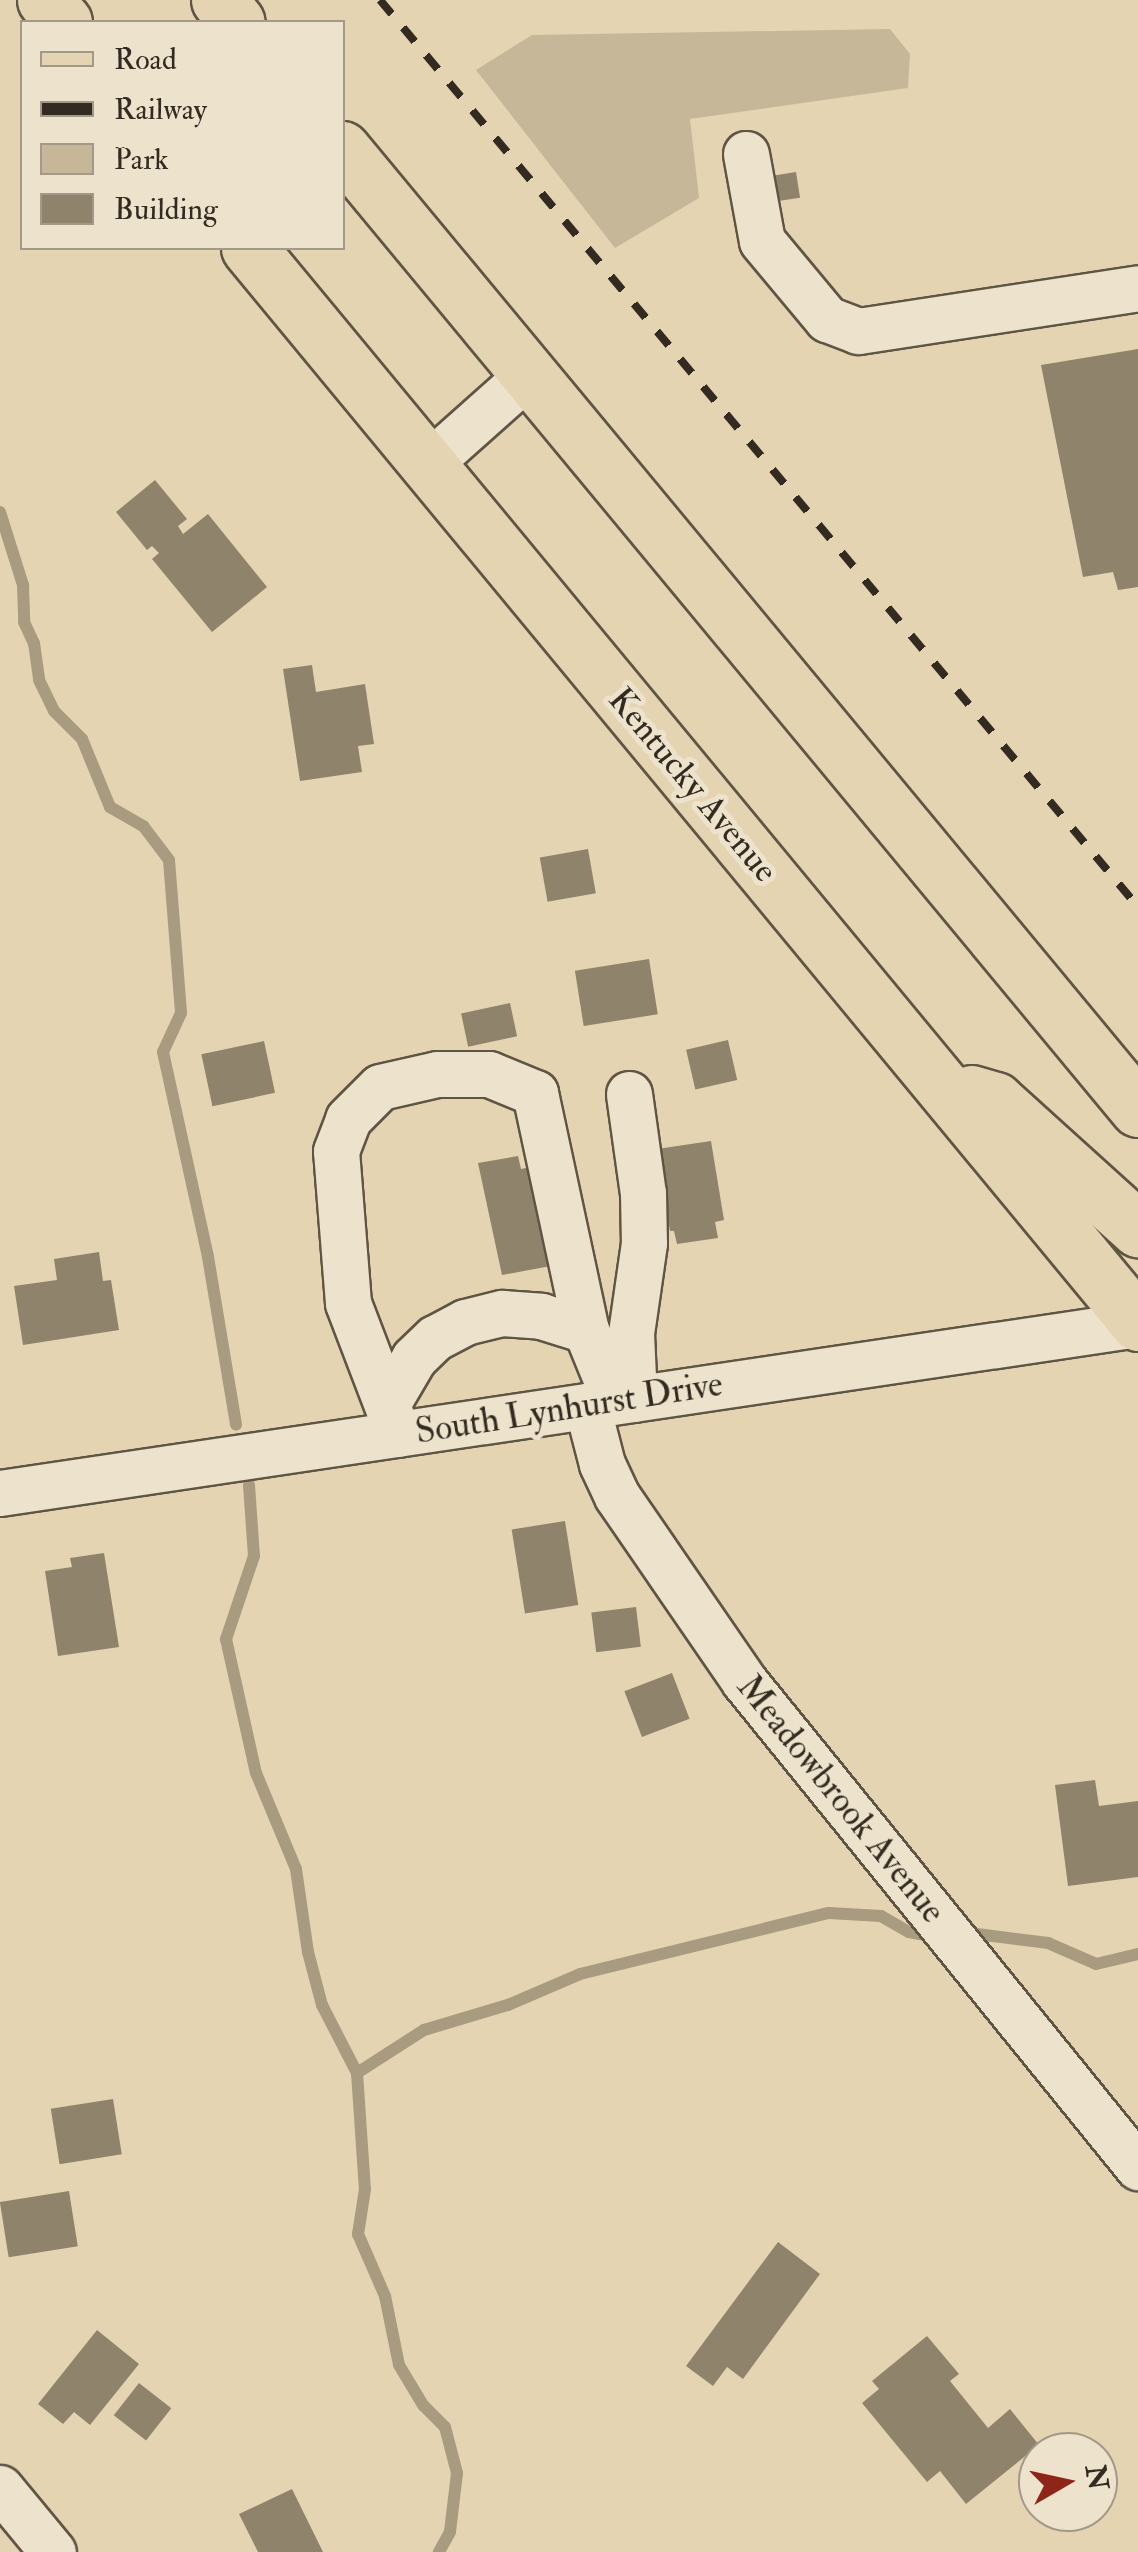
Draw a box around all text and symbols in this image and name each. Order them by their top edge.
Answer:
legend [20,20,345,250]
text: Road [114,41,177,78]
text: Railway [114,91,207,128]
text: Park [114,141,169,178]
text: Building [114,191,218,228]
street label: Kentucky Avenue [599,679,787,891]
street label: South Lynhurst Drive [413,1363,725,1453]
street label: Meadowbrook Avenue [728,1667,954,1931]
north arrow [1018,2432,1118,2532]
text: N [1077,2462,1115,2493]

